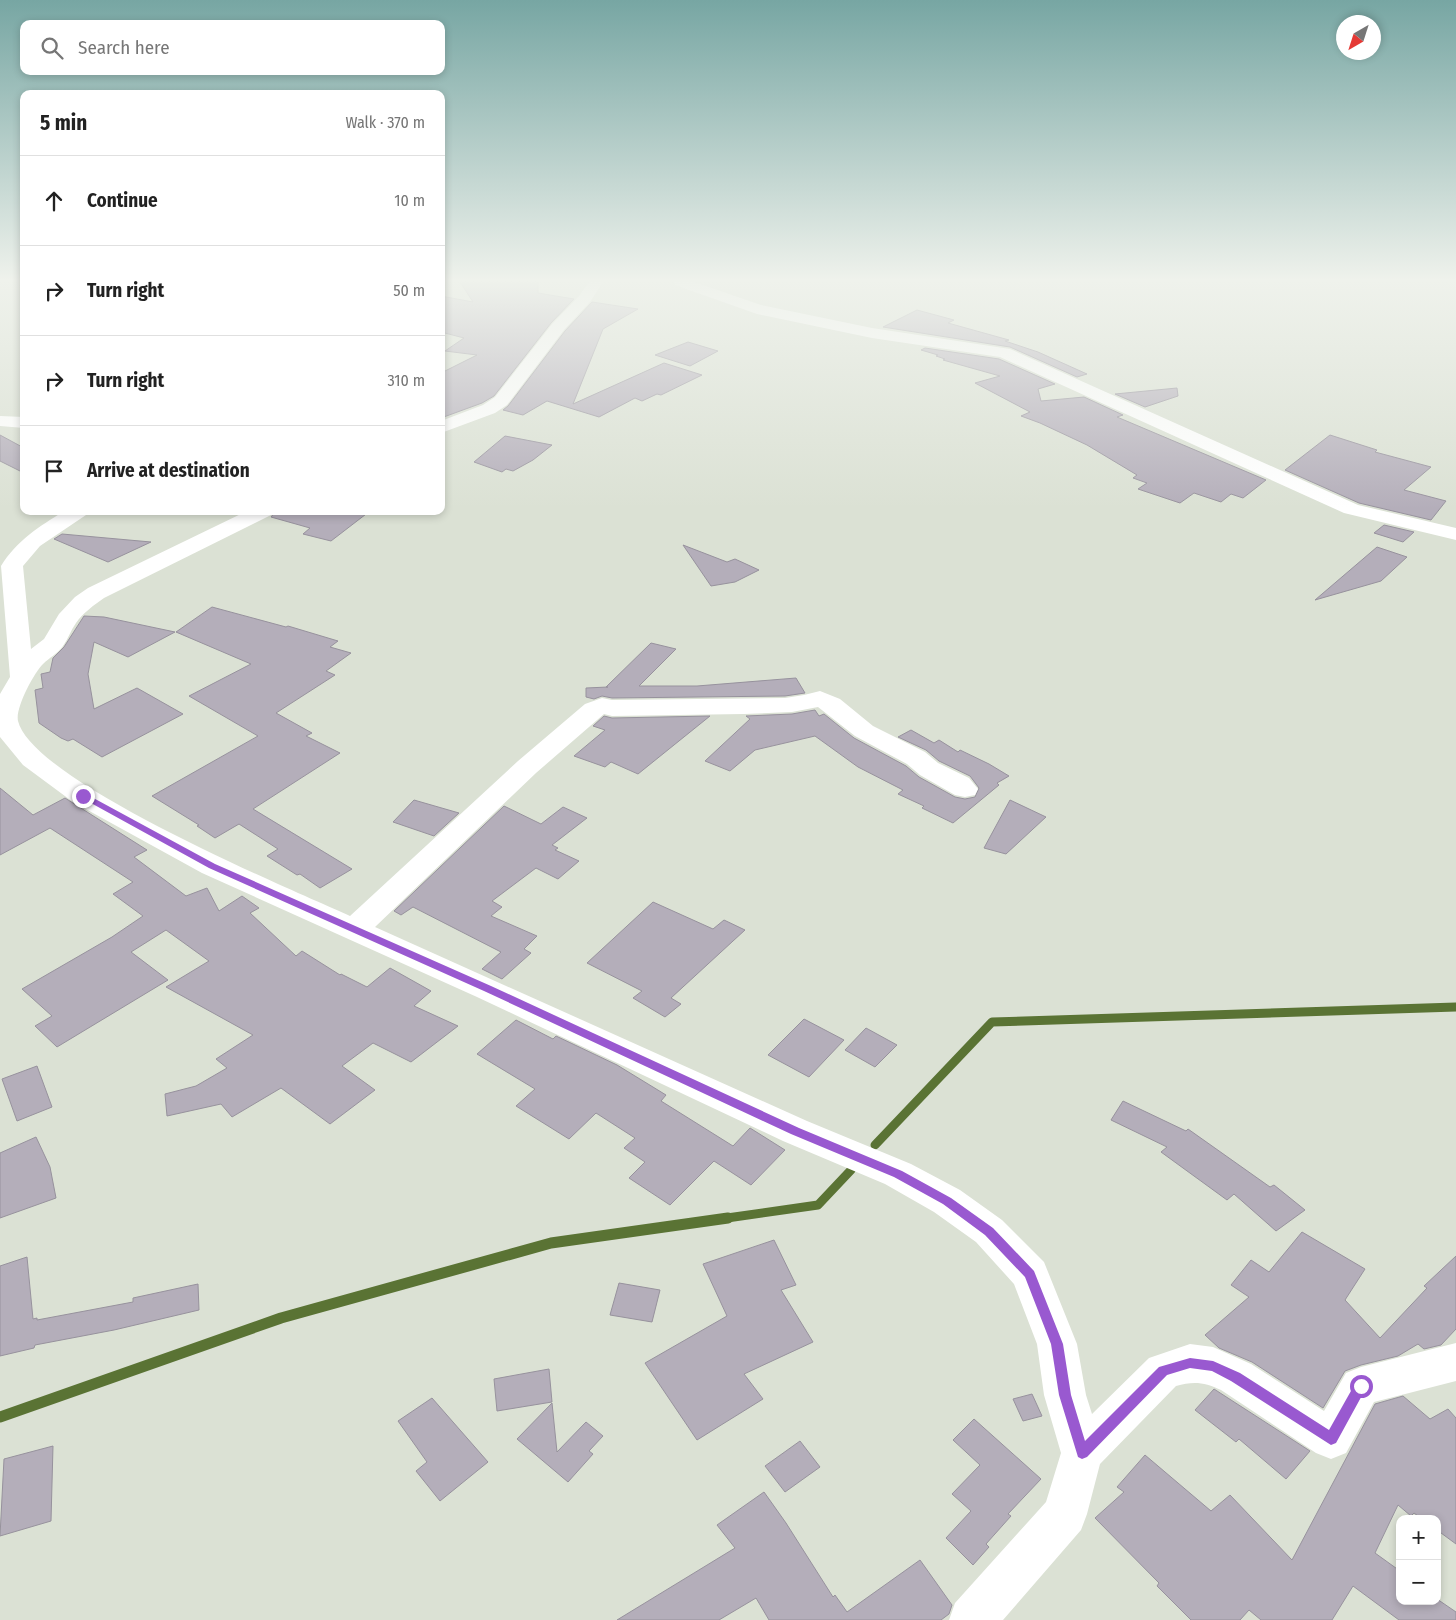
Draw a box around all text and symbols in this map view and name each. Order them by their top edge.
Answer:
north arrow [1336,15,1381,60]
search box [20,20,445,75]
icon: search [38,34,66,62]
text: Search here [78,36,170,59]
text: 5 min [40,110,87,136]
text: Walk · 370 m [345,113,425,132]
icon: ahead [40,187,68,215]
text: Continue [87,189,158,212]
text: 10 m [394,191,425,210]
icon: right [40,277,68,305]
text: Turn right [87,279,164,302]
text: 50 m [393,281,425,300]
icon: right [40,367,68,395]
text: Turn right [87,369,164,392]
text: 310 m [388,371,425,390]
icon: arrive [40,457,68,485]
text: Arrive at destination [87,459,250,482]
route end [72,785,95,808]
route start [1350,1375,1373,1398]
map controls [1396,1515,1441,1605]
button: + [1396,1515,1441,1560]
button: − [1396,1560,1441,1605]

